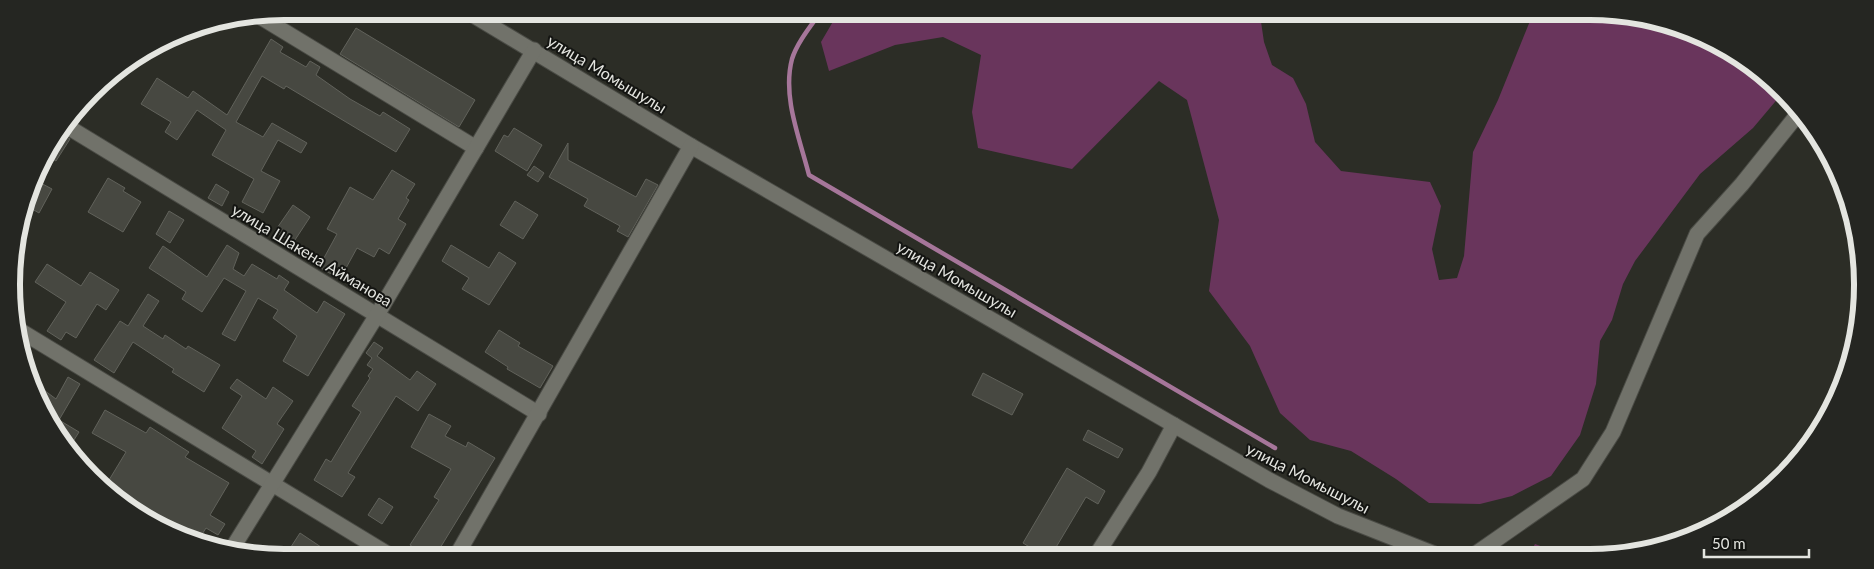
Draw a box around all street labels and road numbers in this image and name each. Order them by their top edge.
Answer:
street label: улица Момышулы [544,30,670,117]
street label: улица Шакена Айманова [229,199,396,310]
street label: улица Момышулы [894,236,1021,321]
street label: улица Момышулы [1243,438,1373,517]

